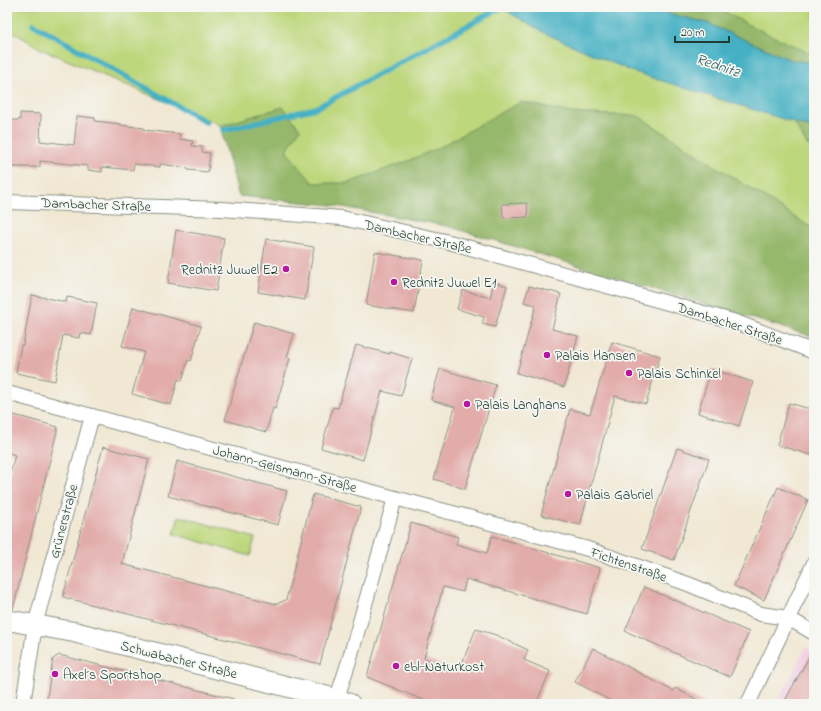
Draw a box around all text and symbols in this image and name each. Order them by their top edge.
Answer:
scale bar [675,18,729,44]
text: 20 m [681,24,704,42]
water label: Rednitz [693,48,744,84]
street label: Dambacher Straße [40,193,152,218]
street label: Dambacher Straße [361,215,474,260]
place label: Rednitz Juwel E2 [181,260,278,281]
marker: Rednitz Juwel E2 [281,264,291,274]
place label: Rednitz Juwel E1 [402,273,497,294]
marker: Rednitz Juwel E1 [389,277,399,287]
street label: Dambacher Straße [673,297,786,352]
place label: Palais Hansen [555,346,636,367]
marker: Palais Hansen [542,350,552,360]
place label: Palais Schinkel [637,364,721,385]
marker: Palais Schinkel [624,368,634,378]
place label: Palais Langhans [475,395,567,417]
marker: Palais Langhans [462,399,472,409]
street label: Johann-Geismann-Straße [210,440,360,499]
street label: Grünerstraße [44,481,85,561]
place label: Palais Gabriel [576,485,653,506]
marker: Palais Gabriel [563,489,573,499]
street label: Fichtenstraße [586,542,670,589]
street label: Schwabacher Straße [118,636,240,685]
place label: ebl-Naturkost [404,657,484,678]
marker: ebl-Naturkost [391,661,401,671]
place label: Axel´s Sportshop [63,665,162,686]
marker: Axel´s Sportshop [50,669,60,679]

